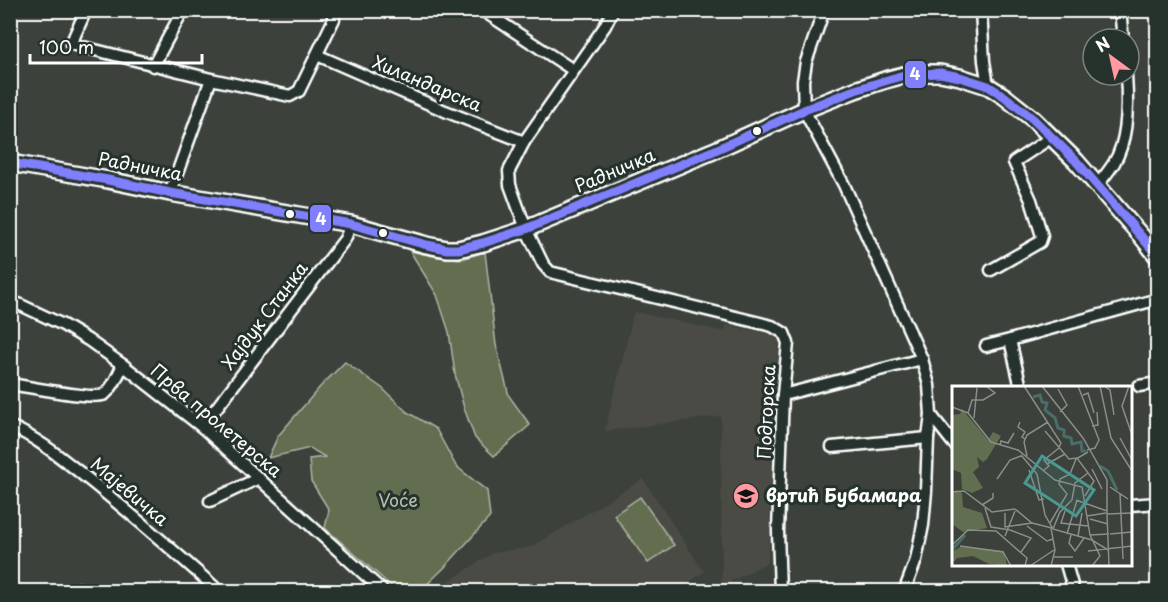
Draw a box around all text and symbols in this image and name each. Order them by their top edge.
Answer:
scale bar [30,27,202,65]
north arrow [1081,27,1141,87]
text: N [1090,30,1114,57]
text: 100 m [39,33,94,60]
street label: Хиландарска [369,48,487,118]
line badge: 4 [904,60,927,89]
text: 4 [910,61,921,85]
unlabelled marker [751,125,763,137]
street label: Радничка [570,140,659,199]
street label: Радничка [96,144,185,187]
line badge: 4 [309,204,332,233]
text: 4 [316,206,327,230]
unlabelled marker [284,208,296,220]
unlabelled marker [377,227,389,239]
street label: Хајдук Станка [214,255,314,375]
street label: Прва пролетерска [145,357,289,484]
street label: Подгорска [750,363,782,460]
inset map [952,386,1132,566]
street label: Мајевичка [85,450,175,532]
school or university icon: вртић Бубамара [731,481,761,511]
place label: вртић Бубамара [766,481,922,508]
park label: Voće [378,486,418,513]

